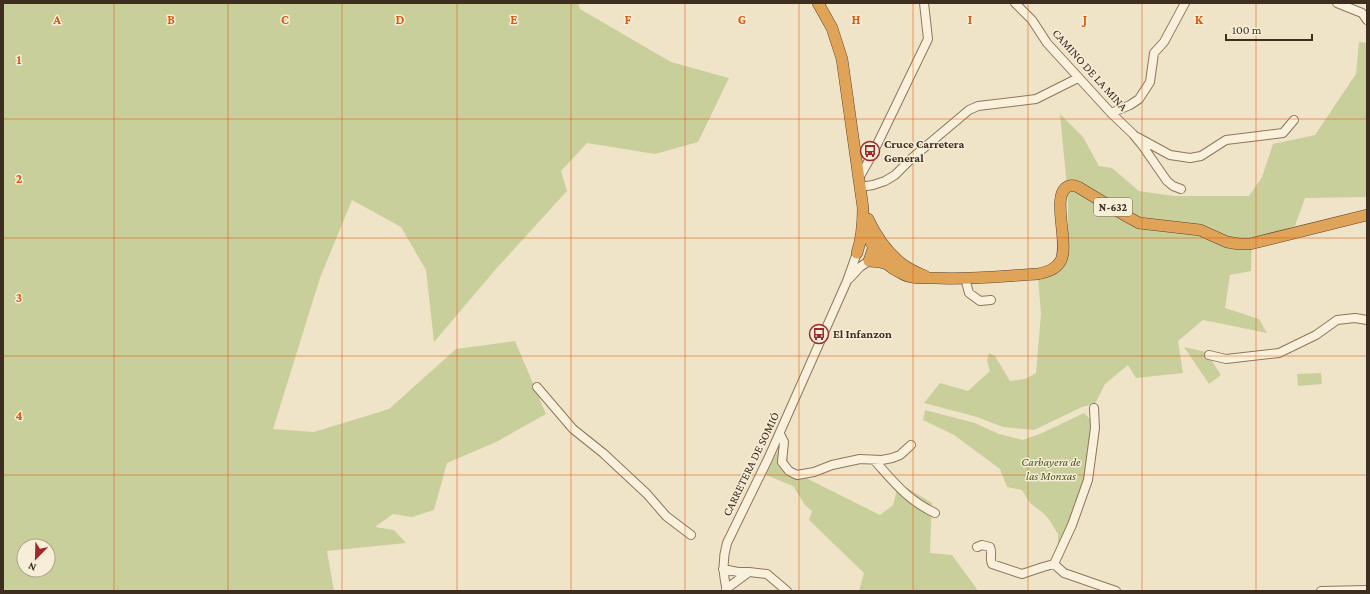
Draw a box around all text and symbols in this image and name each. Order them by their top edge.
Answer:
text: A [52,12,61,27]
text: B [167,12,175,27]
text: C [281,12,289,27]
text: D [396,12,405,27]
text: E [510,12,518,27]
text: F [625,12,632,27]
text: G [738,12,746,27]
text: H [852,12,861,27]
text: I [968,12,972,27]
text: J [1081,12,1087,27]
text: K [1195,12,1204,27]
scale bar [1226,16,1312,42]
text: 100 m [1232,23,1262,37]
street label: CAMINO DE LA MINA [1049,26,1131,114]
text: 1 [17,52,22,67]
place label: Cruce Carretera General [884,137,964,165]
bus stop icon: Cruce Carretera General [859,140,881,162]
text: 2 [16,171,23,186]
road number: N-632 [1094,198,1132,216]
text: 3 [16,290,22,305]
bus stop icon: El Infanzon [808,323,830,345]
place label: El Infanzon [833,327,892,341]
text: 4 [15,408,23,423]
street label: CARRETERA DE SOMIÓ [720,410,782,518]
park label: Carbayera de las Monxas [1021,455,1081,483]
north arrow [16,538,56,578]
text: N [26,560,38,574]

